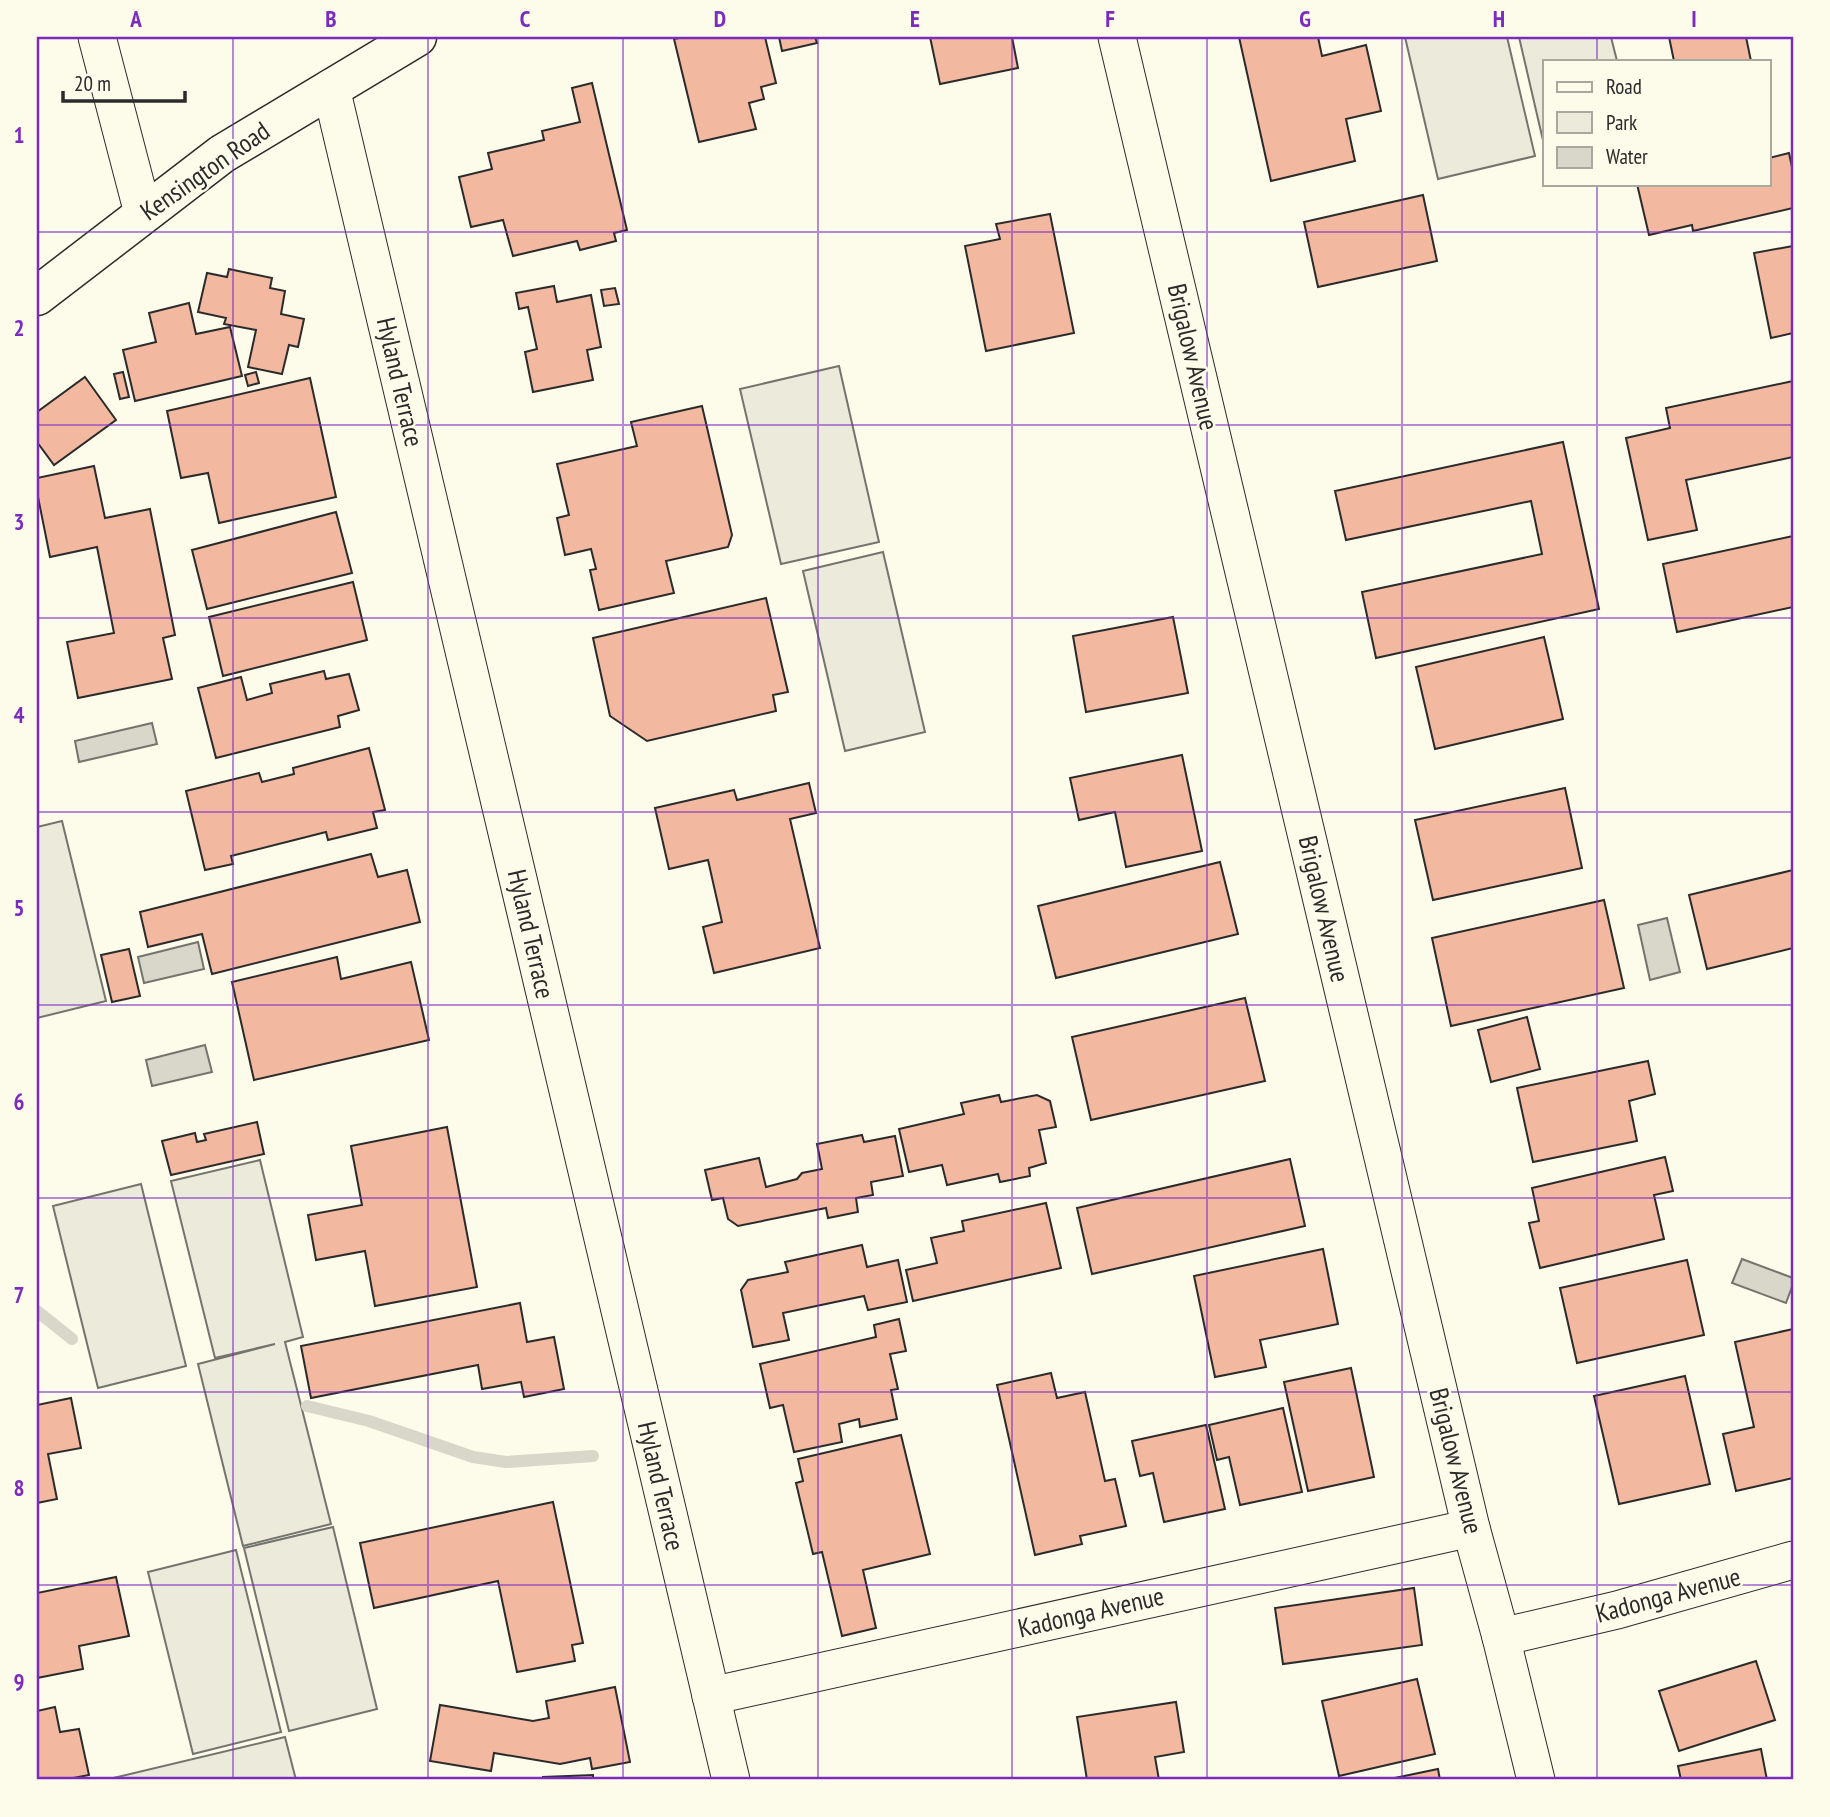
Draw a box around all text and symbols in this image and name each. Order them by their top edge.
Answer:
text: A [129,4,142,33]
text: B [325,4,337,33]
text: C [520,4,531,33]
text: D [714,4,726,33]
text: E [910,4,920,33]
text: F [1105,4,1115,33]
text: G [1299,4,1311,33]
text: H [1493,4,1505,33]
text: I [1691,4,1697,33]
scale bar [63,60,186,104]
legend [1543,60,1770,186]
text: 20 m [74,70,111,97]
text: Road [1606,73,1642,100]
text: Park [1606,109,1637,136]
street label: Kensington Road [134,114,276,227]
text: 1 [14,120,25,149]
text: Water [1606,143,1648,170]
street label: Brigalow Avenue [1161,281,1226,433]
text: 2 [14,313,25,342]
street label: Hyland Terrace [370,314,431,450]
text: 3 [14,507,25,536]
text: 4 [14,700,25,729]
street label: Brigalow Avenue [1292,833,1357,985]
street label: Hyland Terrace [501,866,562,1002]
text: 5 [14,893,25,922]
text: 6 [14,1087,25,1116]
text: 7 [14,1280,25,1309]
street label: Brigalow Avenue [1422,1385,1491,1537]
street label: Hyland Terrace [631,1418,692,1554]
text: 8 [14,1473,25,1502]
street label: Kadonga Avenue [1592,1559,1744,1630]
street label: Kadonga Avenue [1015,1579,1167,1644]
text: 9 [14,1667,25,1696]

